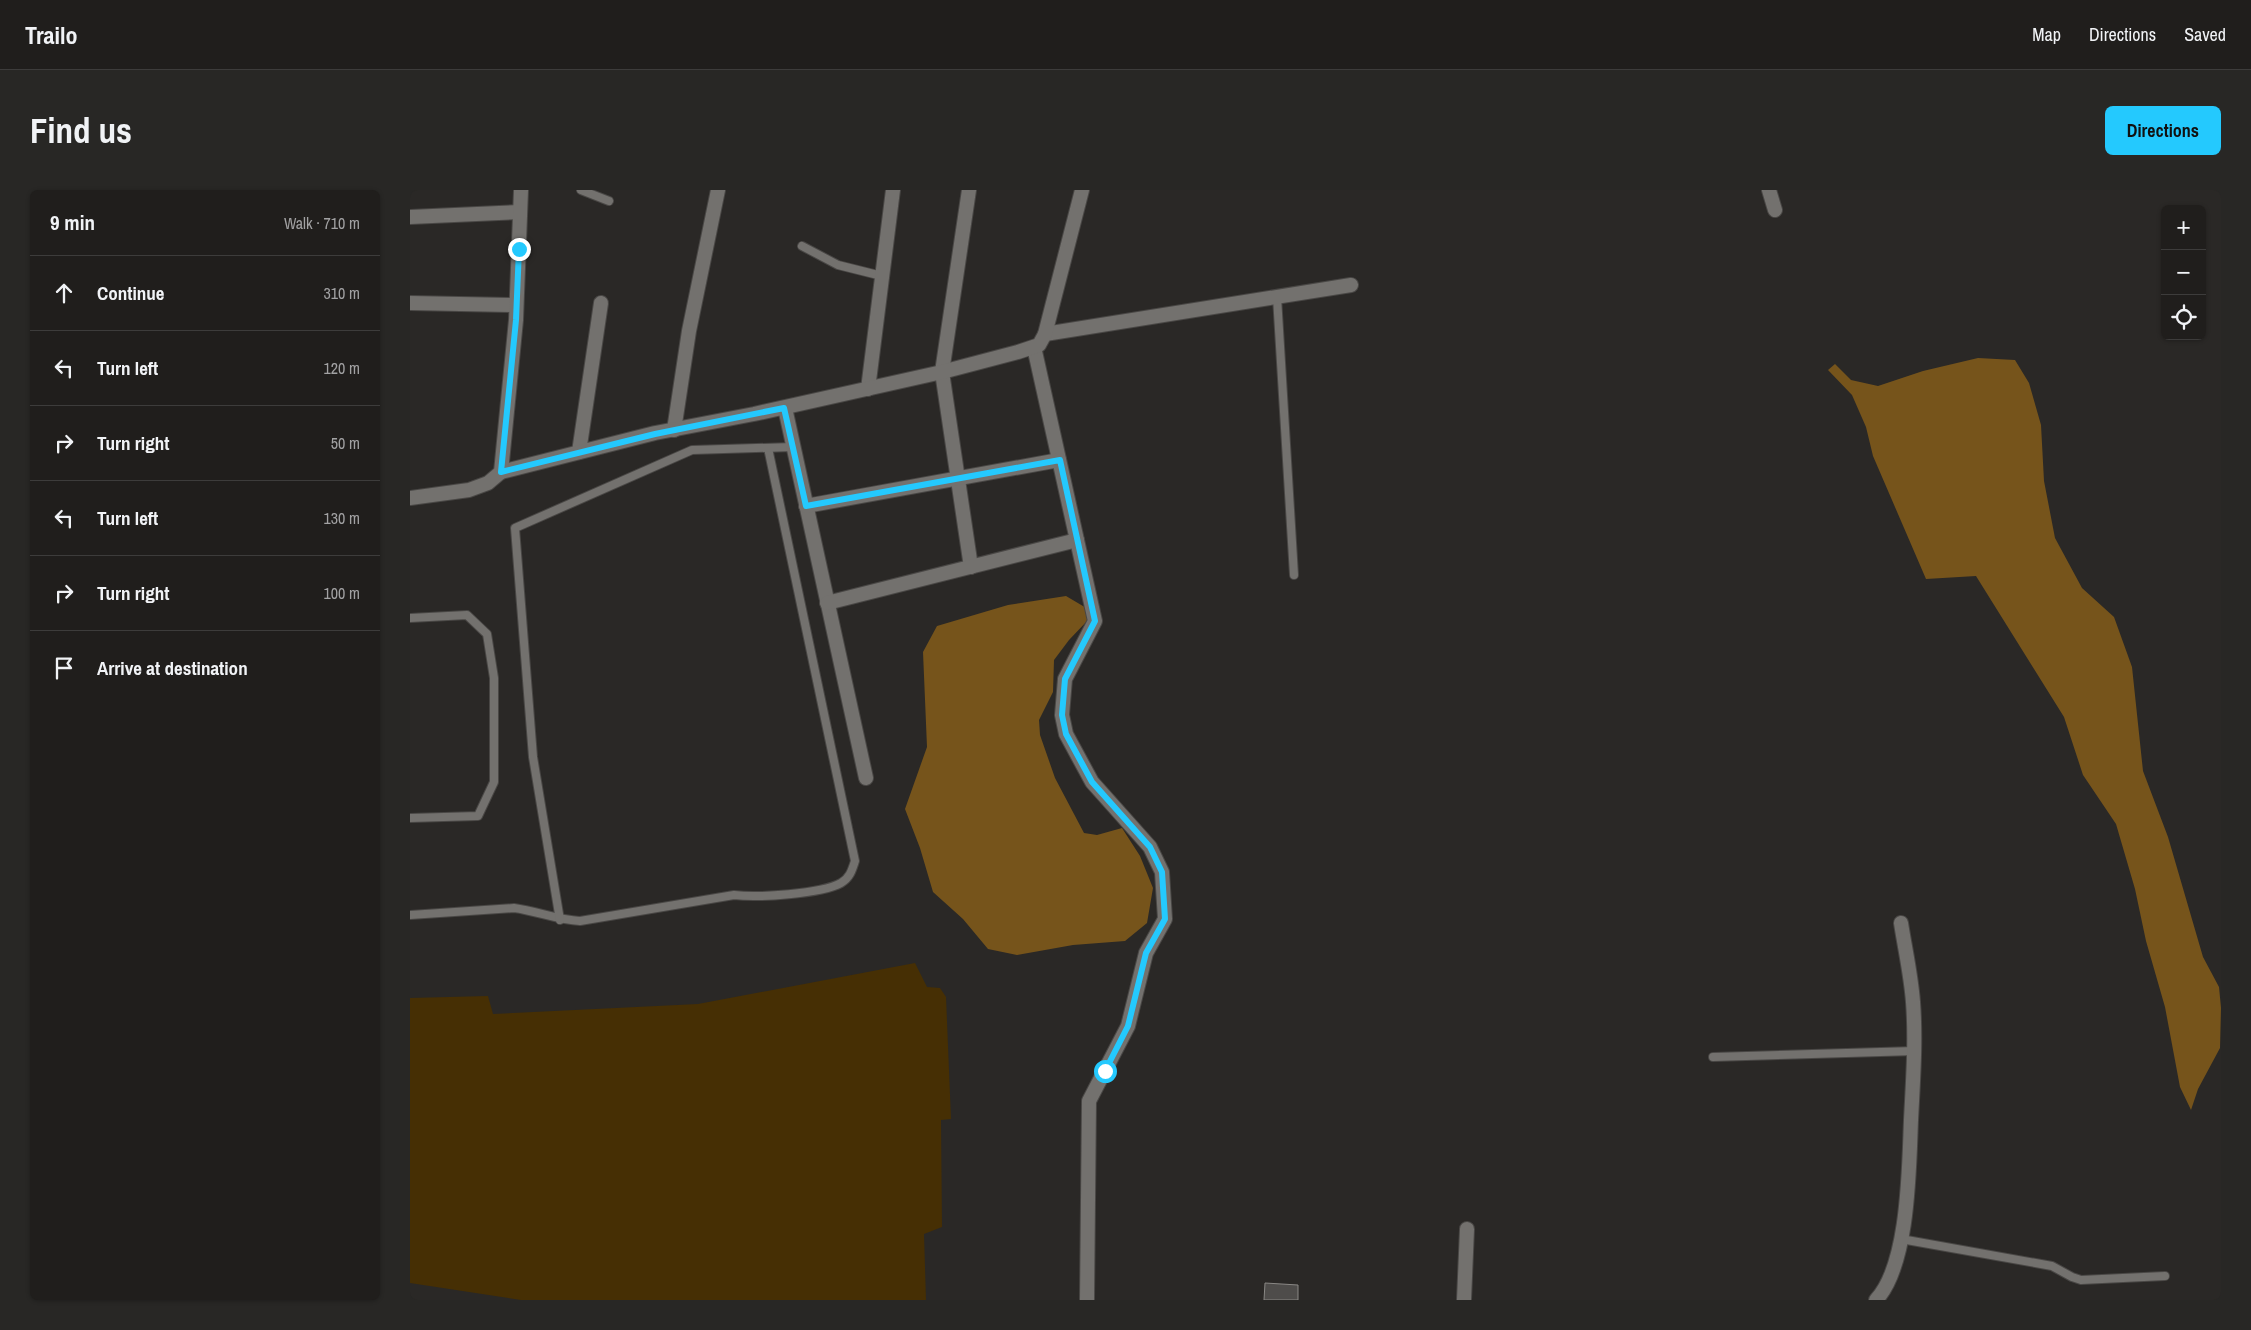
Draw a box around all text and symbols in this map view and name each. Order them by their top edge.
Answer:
text: Trailo [25,19,78,51]
text: Map [2032,22,2061,47]
text: Directions [2089,22,2156,47]
text: Saved [2184,22,2226,47]
button: Directions [2105,106,2221,155]
text: Find us [30,107,132,154]
map controls [2161,205,2206,340]
button: + [2161,205,2206,250]
text: 9 min [50,208,95,237]
text: Walk · 710 m [284,212,360,234]
route end [508,238,531,261]
button: − [2161,250,2206,295]
icon: ahead [50,279,78,307]
text: Continue [97,280,165,306]
text: 310 m [324,282,360,304]
button: locate [2161,295,2206,340]
icon: left [50,354,78,382]
text: Turn left [97,355,158,381]
text: 120 m [324,357,360,379]
icon: right [50,429,78,457]
text: Turn right [97,430,169,456]
text: 50 m [331,432,360,454]
icon: left [50,504,78,532]
text: Turn left [97,505,158,531]
text: 130 m [324,507,360,529]
icon: right [50,579,78,607]
text: Turn right [97,580,169,606]
text: 100 m [324,582,360,604]
icon: arrive [50,654,78,682]
text: Arrive at destination [97,655,248,681]
route start [1094,1060,1117,1083]

